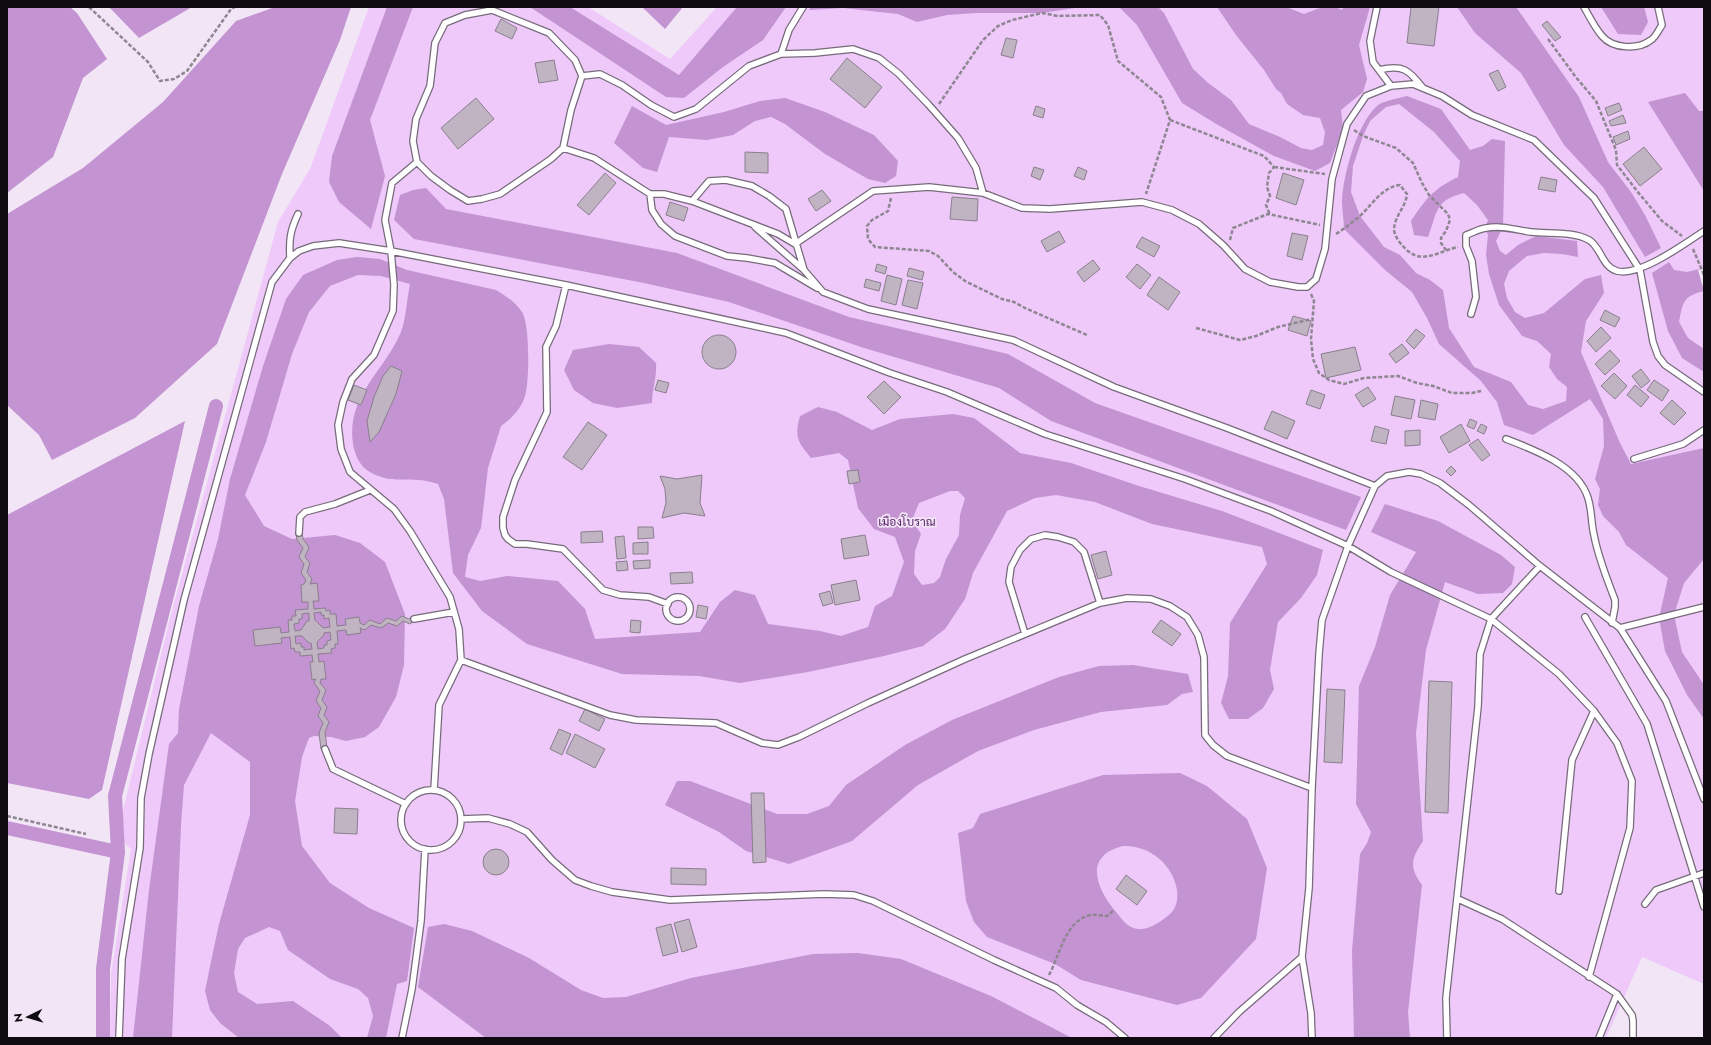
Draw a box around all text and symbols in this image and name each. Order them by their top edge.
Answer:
park label: เมืองโบราณ [878,513,936,531]
north arrow [8,997,48,1037]
text: N [10,1013,26,1023]

